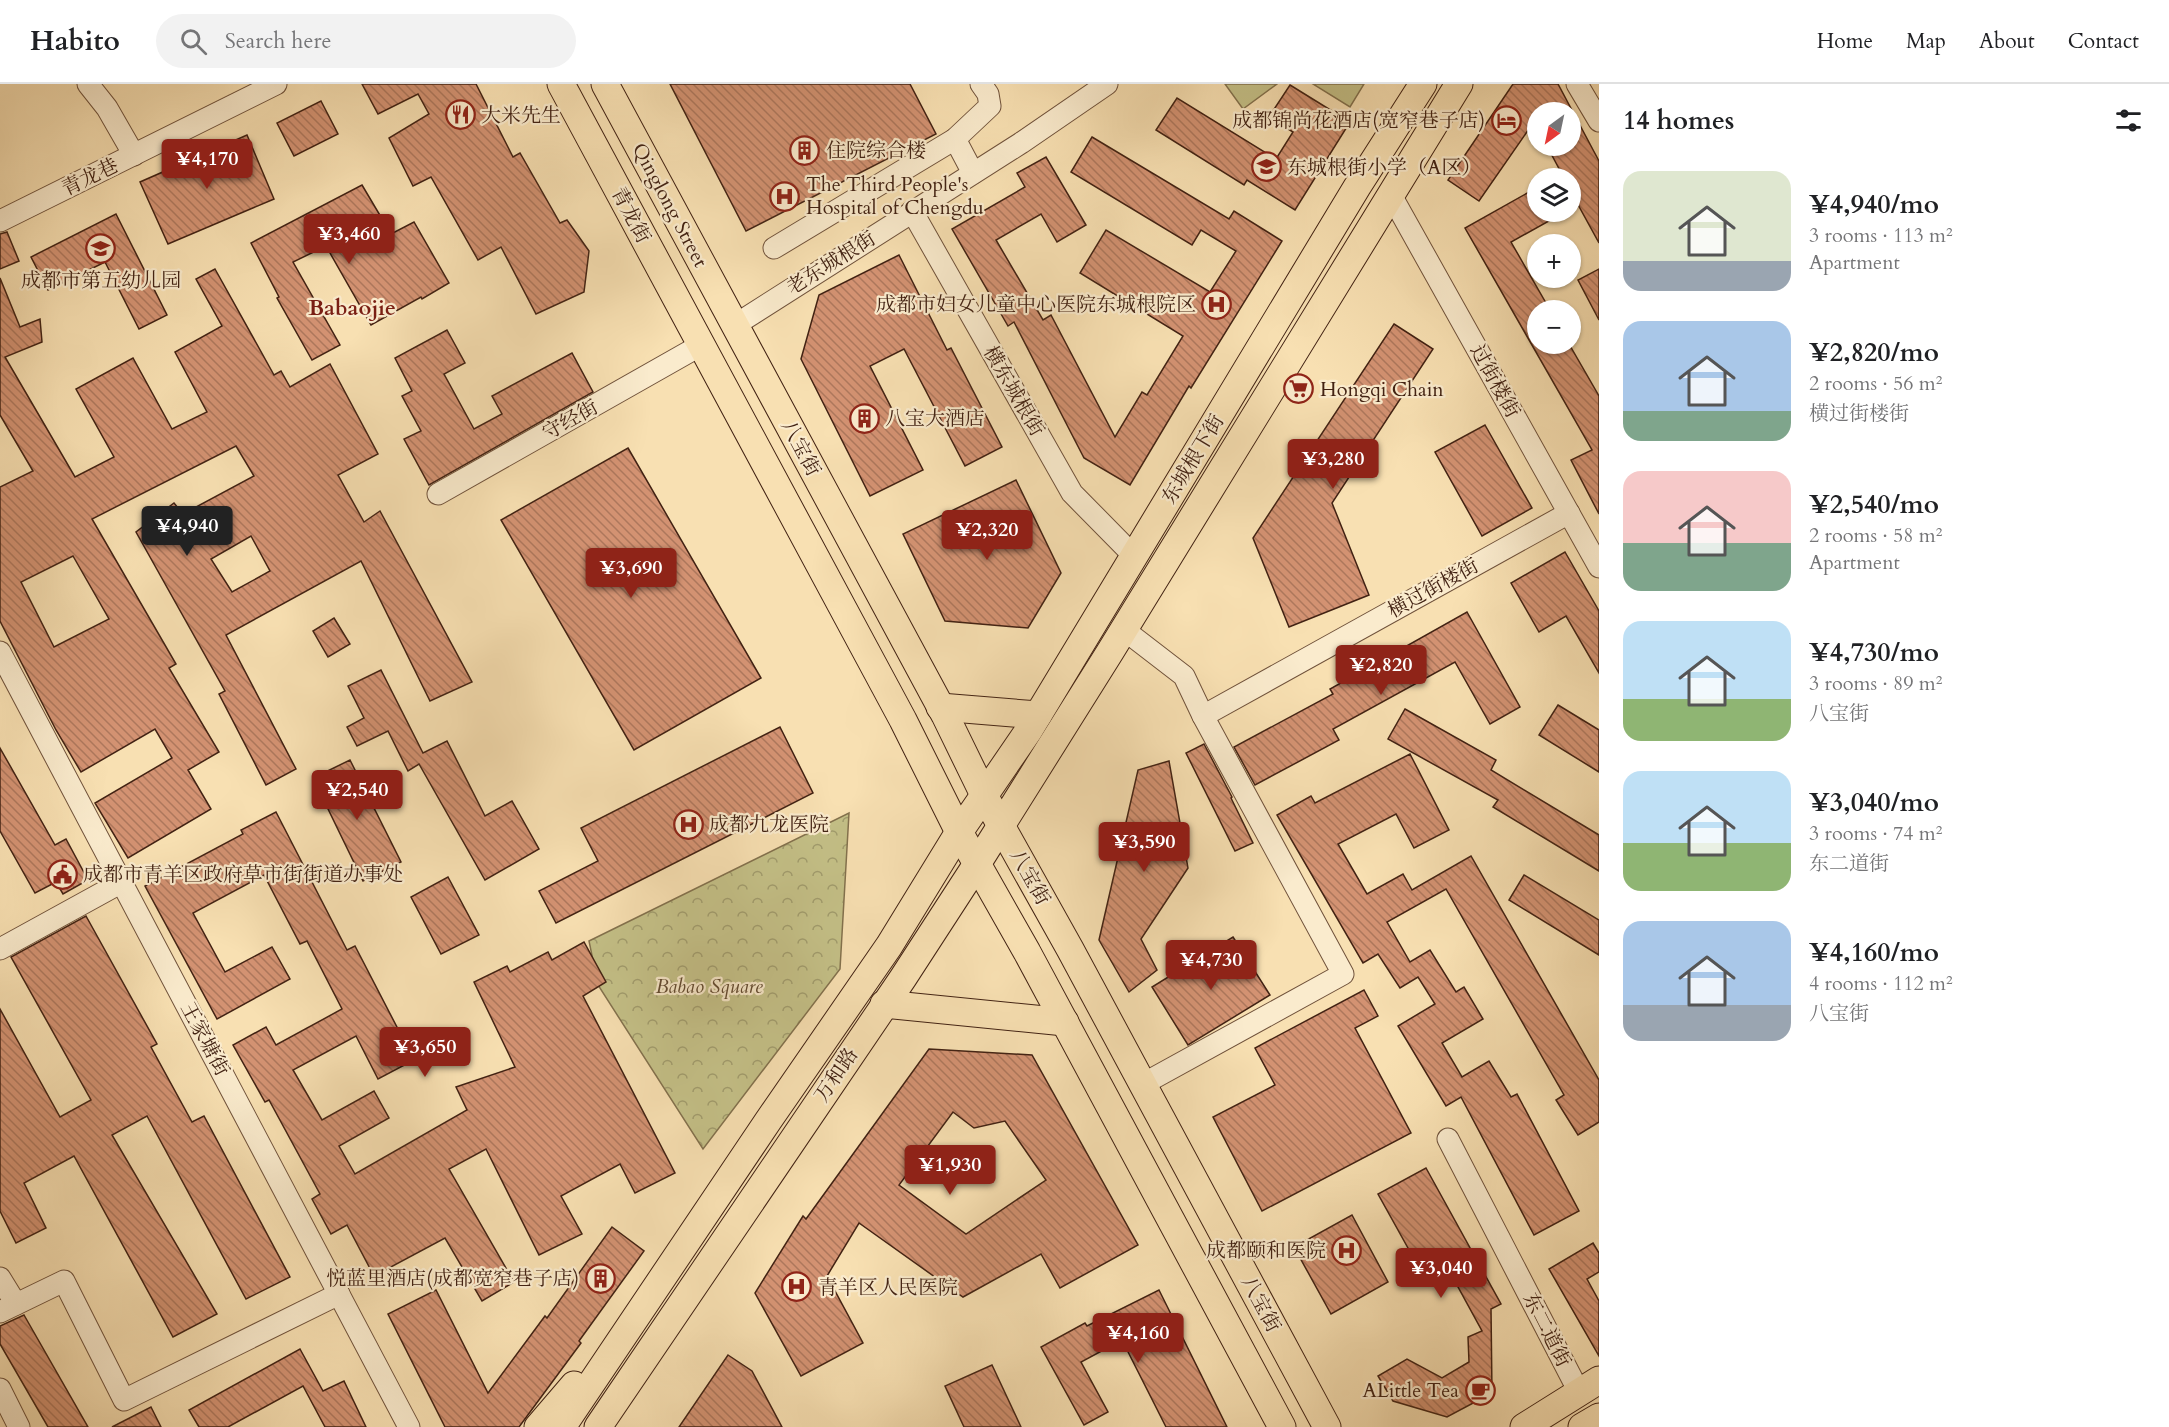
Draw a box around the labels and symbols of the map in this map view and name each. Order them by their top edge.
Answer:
restaurant icon: 大米先生 [444,99,476,131]
place label: 大米先生 [481,102,561,129]
north arrow [1527,102,1581,156]
hotel icon: 成都锦尚花酒店(宽窄巷子店) [1490,104,1522,136]
place label: 成都锦尚花酒店(宽窄巷子店) [1232,107,1485,134]
building icon: 住院综合楼 [789,134,821,166]
place label: 住院综合楼 [826,137,926,164]
street label: Qinglong Street [626,138,714,273]
pin: ¥4,170 [158,139,256,190]
school or university icon: 东城根街小学（A区） [1250,151,1282,183]
street label: 青龙巷 [57,152,123,202]
place label: 东城根街小学（A区） [1287,154,1481,181]
place label: The Third People's Hospital of Chengdu [806,171,984,221]
hospital icon: The Third People's Hospital of Chengdu [769,180,801,212]
street label: 青龙街 [605,182,657,248]
pin: ¥3,460 [300,214,398,265]
street label: 老东城根街 [781,225,881,301]
school or university icon: 成都市第五幼儿园 [85,233,117,265]
place label: 成都市第五幼儿园 [21,267,181,294]
hospital icon: 成都市妇女儿童中心医院东城根院区 [1201,288,1233,320]
place label: 成都市妇女儿童中心医院东城根院区 [876,291,1196,318]
district label: Babaojie [308,293,396,323]
street label: 过街楼街 [1464,339,1526,423]
street label: 横东城根街 [977,341,1051,441]
supermarket icon: Hongqi Chain [1283,373,1315,405]
place label: Hongqi Chain [1320,376,1444,403]
street label: 守经街 [537,394,603,446]
building icon: 八宝大酒店 [848,402,880,434]
place label: 八宝大酒店 [885,405,985,432]
street label: 东城根下街 [1156,409,1230,509]
street label: 八宝街 [775,415,827,481]
pin: ¥3,280 [1284,439,1382,490]
pin: ¥4,940 [138,506,236,557]
pin: ¥2,320 [938,510,1036,561]
pin: ¥3,690 [582,548,680,599]
street label: 横过街楼街 [1383,552,1483,624]
pin: ¥2,820 [1332,645,1430,696]
pin: ¥2,540 [308,770,406,821]
hospital icon: 成都九龙医院 [672,808,704,840]
place label: 成都九龙医院 [709,811,829,838]
pin: ¥3,590 [1095,822,1193,873]
street label: 八宝街 [1004,844,1056,910]
public building icon: 成都市青羊区政府草市街街道办事处 [46,858,78,890]
place label: 成都市青羊区政府草市街街道办事处 [83,861,403,888]
pin: ¥4,730 [1162,940,1260,991]
park label: Babao Square [655,973,763,1000]
street label: 王家塘街 [174,997,236,1081]
pin: ¥3,650 [376,1027,474,1078]
street label: 万和路 [808,1043,864,1107]
pin: ¥1,930 [901,1145,999,1196]
hospital icon: 成都颐和医院 [1331,1234,1363,1266]
place label: 成都颐和医院 [1206,1237,1326,1264]
pin: ¥3,040 [1392,1248,1490,1299]
building icon: 悦蓝里酒店(成都宽窄巷子店) [584,1262,616,1294]
place label: 悦蓝里酒店(成都宽窄巷子店) [326,1265,579,1292]
hospital icon: 青羊区人民医院 [781,1271,813,1303]
street label: 八宝街 [1235,1271,1287,1337]
place label: 青羊区人民医院 [818,1274,958,1301]
street label: 东二道街 [1517,1288,1577,1372]
pin: ¥4,160 [1089,1313,1187,1364]
cafe icon: ALittle Tea [1464,1374,1496,1406]
place label: ALittle Tea [1362,1377,1459,1404]

